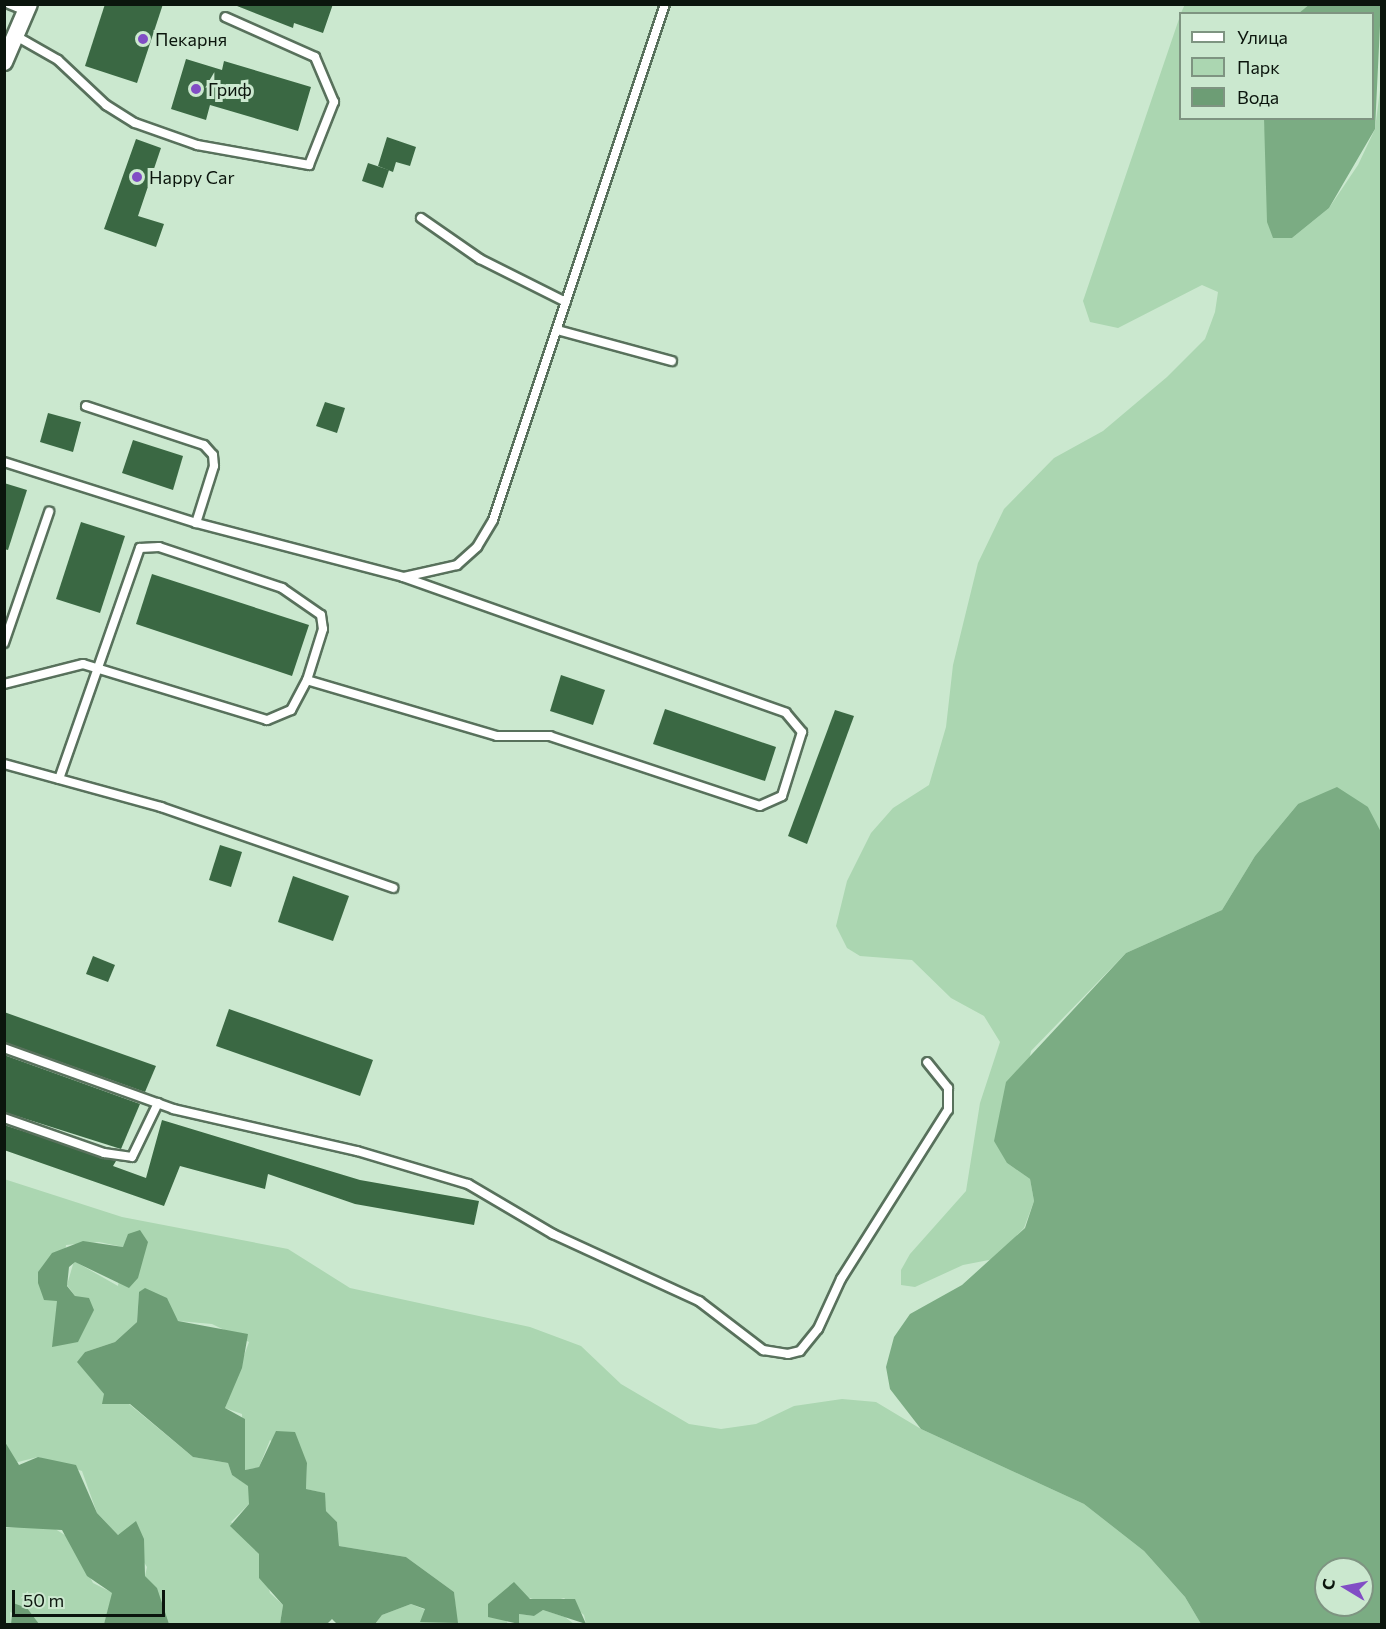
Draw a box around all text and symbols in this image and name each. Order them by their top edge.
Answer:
legend [1179,12,1374,120]
text: Улица [1237,26,1288,48]
place label: Пекарня [155,28,227,50]
marker: Пекарня [136,32,150,46]
text: Парк [1237,56,1280,78]
place label: Гриф [208,78,252,100]
marker: Гриф [189,82,203,96]
text: Вода [1237,86,1279,108]
place label: Happy Car [149,166,235,188]
marker: Happy Car [130,170,144,184]
north arrow [1314,1557,1374,1617]
text: С [1317,1577,1338,1591]
scale bar [15,1578,168,1616]
text: 50 m [23,1589,64,1611]

